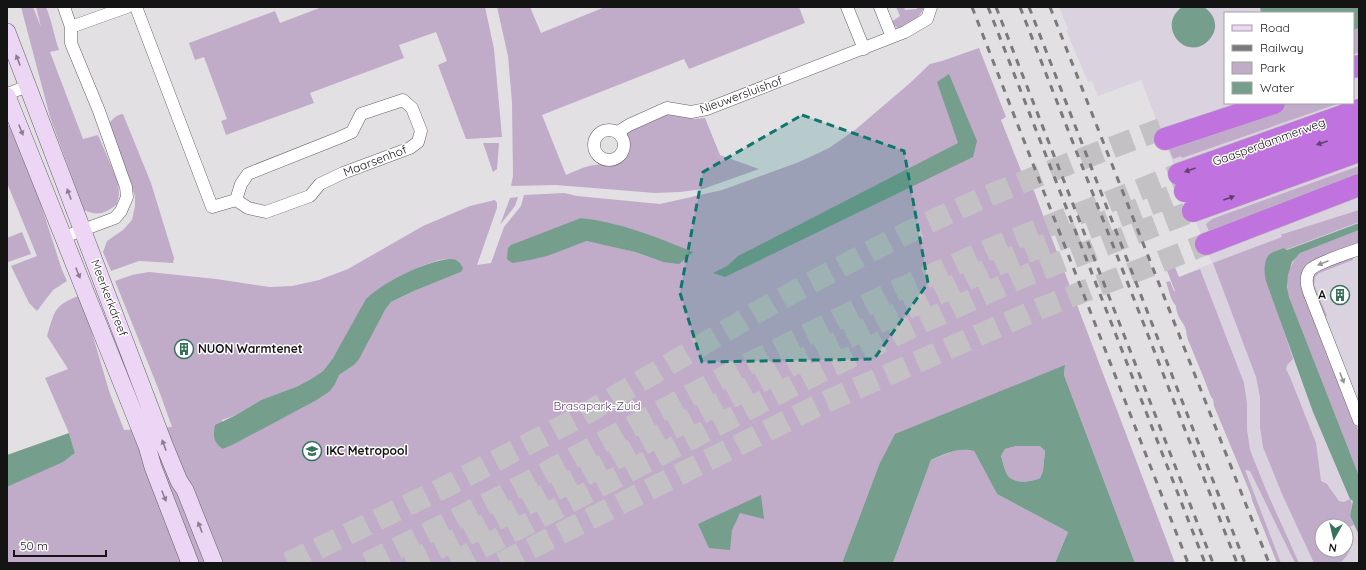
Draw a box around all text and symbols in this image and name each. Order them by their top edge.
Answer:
legend [1224,12,1354,104]
text: Road [1260,20,1290,35]
text: Railway [1260,40,1304,55]
one-way arrow [14,53,20,65]
text: Park [1260,60,1285,75]
street label: Nieuwersluishof [697,72,785,116]
text: Water [1260,80,1295,95]
street label: Gaasperdammerweg [1210,114,1327,169]
one-way arrow [18,124,24,136]
one-way arrow [1316,140,1328,146]
street label: Maarsenhof [341,141,409,180]
one-way arrow [1184,167,1196,173]
one-way arrow [65,188,71,200]
one-way arrow [1224,194,1236,200]
street label: Meerkerkdreef [88,257,131,339]
one-way arrow [1317,260,1328,266]
one-way arrow [76,268,82,280]
building icon: A [1329,284,1351,306]
place label: A [1318,287,1326,302]
building icon: NUON Warmtenet [173,338,195,360]
place label: NUON Warmtenet [198,341,303,356]
one-way arrow [1340,372,1346,384]
park label: Brasapark-Zuid [553,398,641,413]
one-way arrow [161,438,167,450]
school or university icon: IKC Metropool [301,440,323,462]
place label: IKC Metropool [326,443,408,458]
one-way arrow [162,490,168,502]
north arrow [1314,518,1354,558]
one-way arrow [196,520,202,532]
scale bar [14,532,106,558]
text: 50 m [20,538,48,553]
text: N [1328,540,1338,555]

